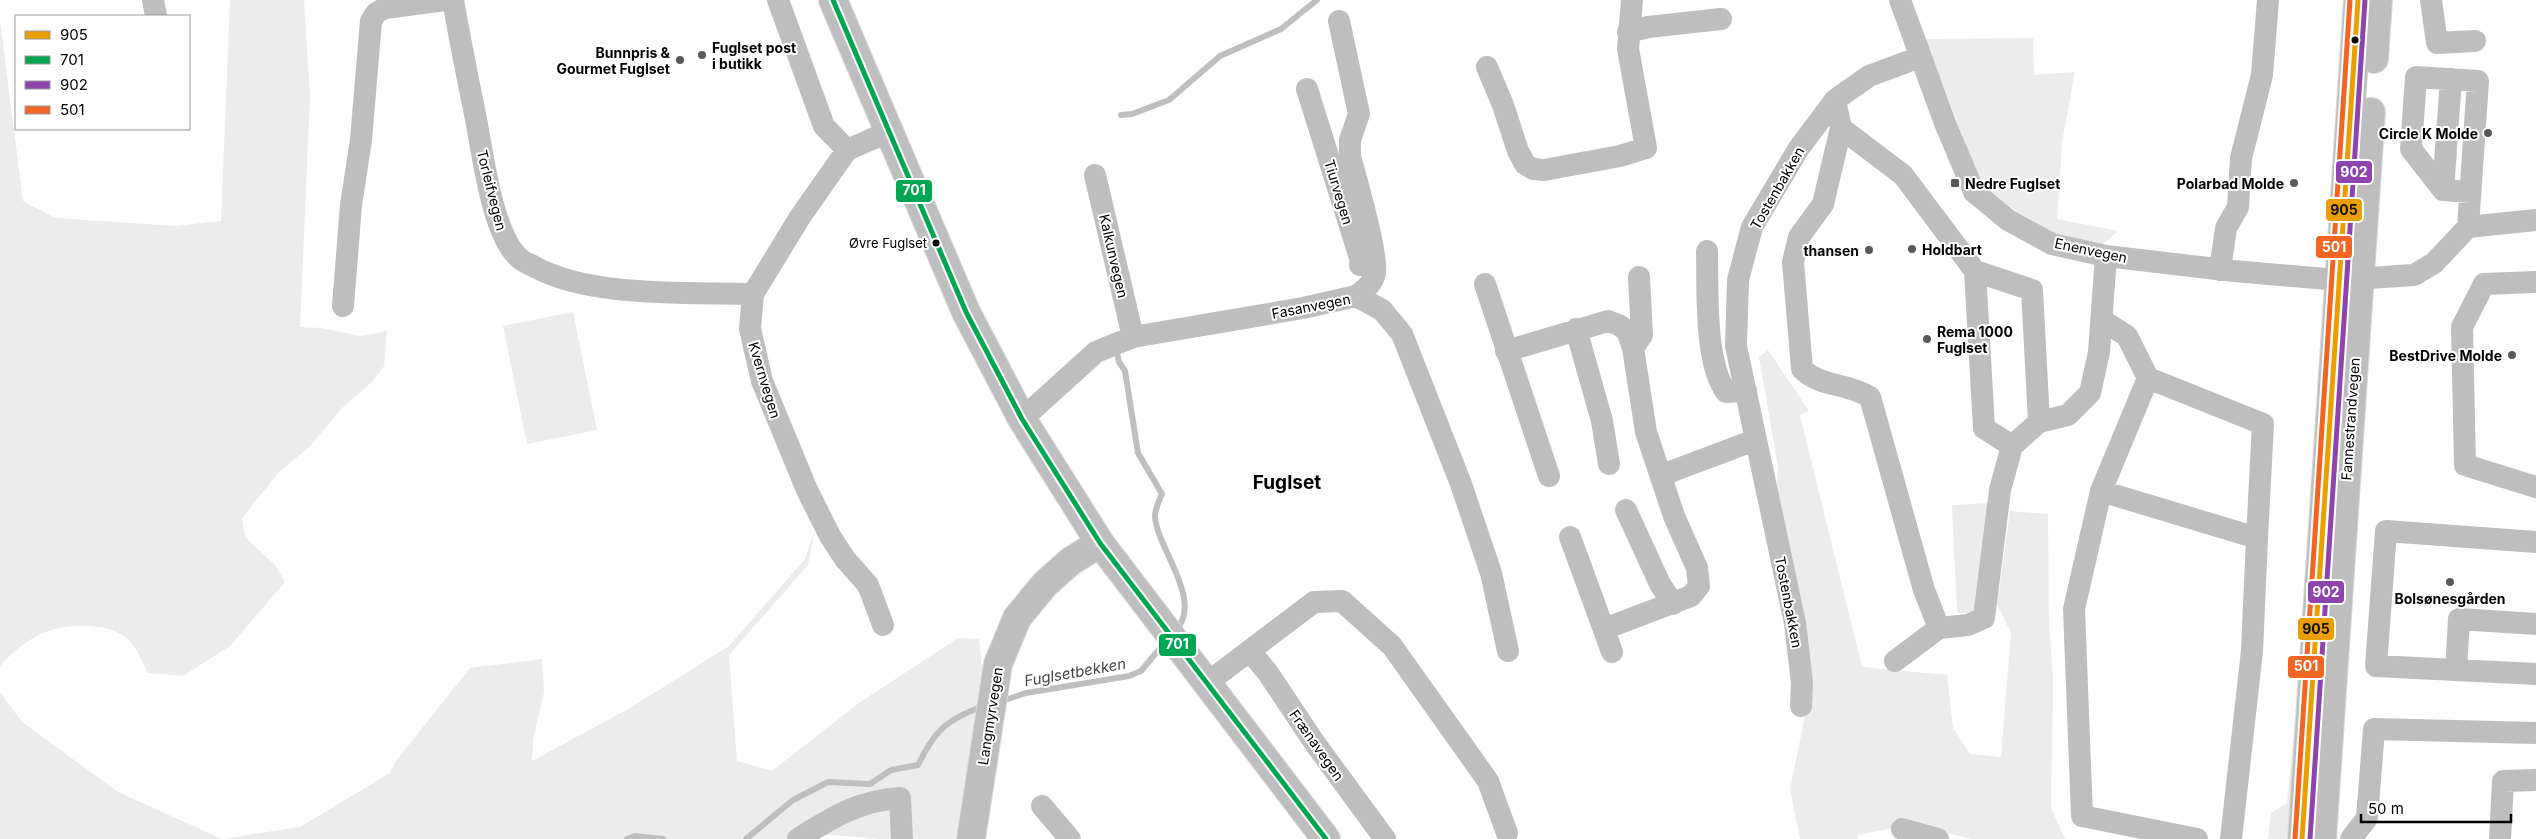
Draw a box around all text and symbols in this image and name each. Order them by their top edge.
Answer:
legend [15,15,190,130]
text: 905 [60,25,88,44]
unlabelled marker [2350,35,2360,45]
place label: Fuglset post i butikk [712,39,796,72]
place label: Bunnpris & Gourmet Fuglset [556,44,671,77]
marker: Fuglset post i butikk [696,49,708,61]
text: 701 [60,50,84,69]
marker: Bunnpris & Gourmet Fuglset [674,54,686,66]
text: 902 [60,75,88,94]
text: 501 [60,100,85,119]
place label: Circle K Molde [2379,125,2478,142]
marker: Circle K Molde [2482,127,2494,139]
street label: Tostenbakken [1746,144,1808,232]
street label: Torleifvegen [474,148,510,232]
street label: Tiurvegen [1321,157,1357,227]
line badge: 902 [2335,160,2373,184]
text: 902 [2340,163,2368,180]
place label: Nedre Fuglset [1965,175,2060,192]
place label: Polarbad Molde [2177,175,2284,192]
marker: Nedre Fuglset [1949,177,1961,189]
marker: Polarbad Molde [2288,177,2300,189]
line badge: 701 [895,179,933,203]
text: 701 [902,181,926,198]
line badge: 905 [2325,198,2363,222]
text: 905 [2330,201,2358,218]
street label: Kalkunvegen [1096,212,1132,300]
street label: Enenvegen [2053,234,2129,266]
place label: Øvre Fuglset [849,235,927,251]
line badge: 501 [2315,235,2353,259]
marker: Øvre Fuglset [931,238,941,248]
text: 501 [2322,238,2346,255]
place label: Holdbart [1922,241,1982,258]
place label: thansen [1803,242,1859,259]
marker: Holdbart [1906,243,1918,255]
marker: thansen [1863,244,1875,256]
street label: Fasanvegen [1270,290,1352,322]
place label: Rema 1000 Fuglset [1937,323,2013,356]
marker: Rema 1000 Fuglset [1921,333,1933,345]
street label: Kvernvegen [745,340,785,420]
place label: BestDrive Molde [2389,347,2502,364]
marker: BestDrive Molde [2506,349,2518,361]
street label: Fannestrandvegen [2337,357,2363,481]
district label: Fuglset [1253,471,1321,494]
street label: Tostenbakken [1772,555,1806,649]
marker: Bolsønesgården [2444,576,2456,588]
line badge: 902 [2307,580,2345,604]
text: 902 [2312,583,2340,600]
place label: Bolsønesgården [2394,590,2506,607]
line badge: 905 [2297,617,2335,641]
text: 905 [2302,620,2330,637]
line badge: 701 [1158,633,1197,657]
text: 701 [1165,635,1189,652]
water label: Fuglsetbekken [1023,654,1127,690]
line badge: 501 [2287,655,2325,679]
text: 501 [2294,657,2318,674]
street label: Langmyrvegen [974,666,1006,766]
street label: Frænavegen [1286,706,1348,784]
scale bar [2361,792,2511,824]
text: 50 m [2368,799,2404,818]

